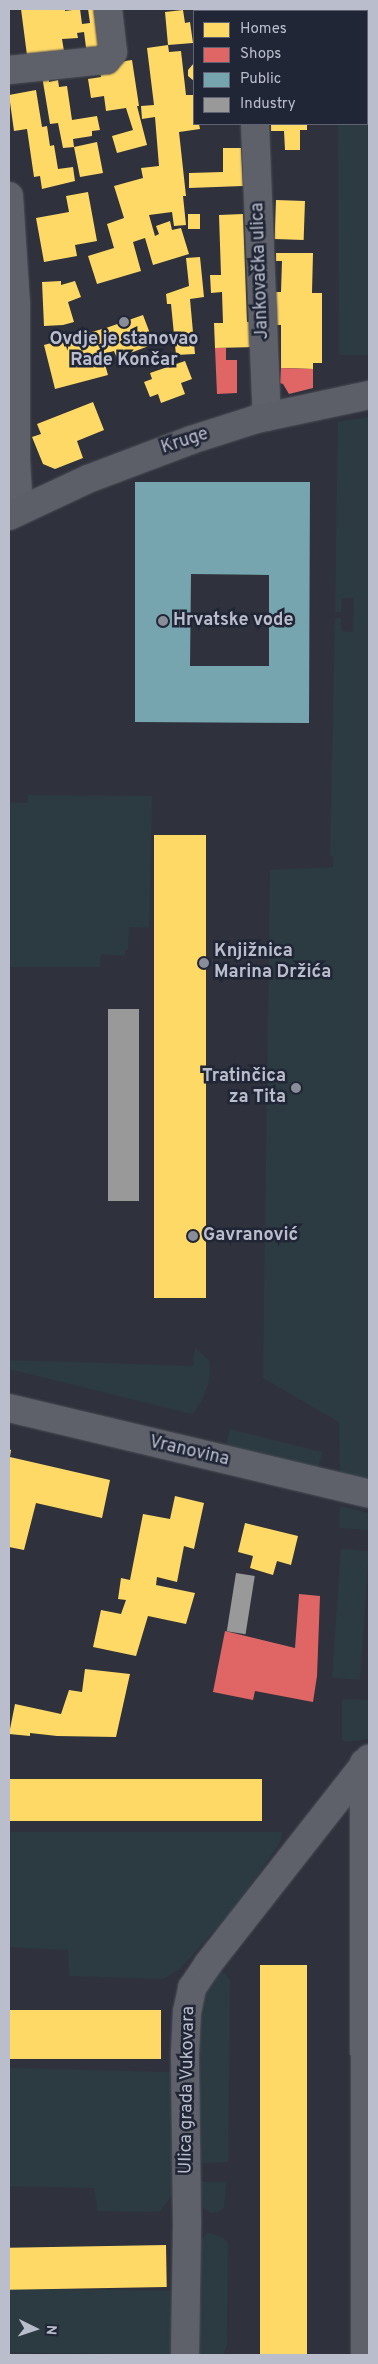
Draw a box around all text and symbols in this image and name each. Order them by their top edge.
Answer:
legend [193,10,368,125]
text: Homes [240,20,287,39]
text: Shops [240,45,281,64]
text: Public [240,70,281,89]
text: Industry [240,95,296,114]
street label: Jankovačka ulica [248,202,274,340]
marker: Ovdje je stanovao Rade Končar [118,316,130,328]
place label: Ovdje je stanovao Rade Končar [50,330,198,372]
street label: Kruge [159,424,211,460]
place label: Hrvatske vode [173,610,293,632]
marker: Hrvatske vode [157,615,169,627]
place label: Knjižnica Marina Držića [214,942,331,984]
marker: Knjižnica Marina Držića [198,957,210,969]
place label: Tratinčica za Tita [202,1067,286,1110]
marker: Tratinčica za Tita [290,1082,302,1094]
place label: Gavranović [203,1225,298,1247]
marker: Gavranović [187,1230,199,1242]
street label: Vranovina [147,1432,231,1472]
street label: Ulica grada Vukovara [176,2005,200,2175]
north arrow [10,2304,60,2354]
text: N [42,2324,59,2336]

